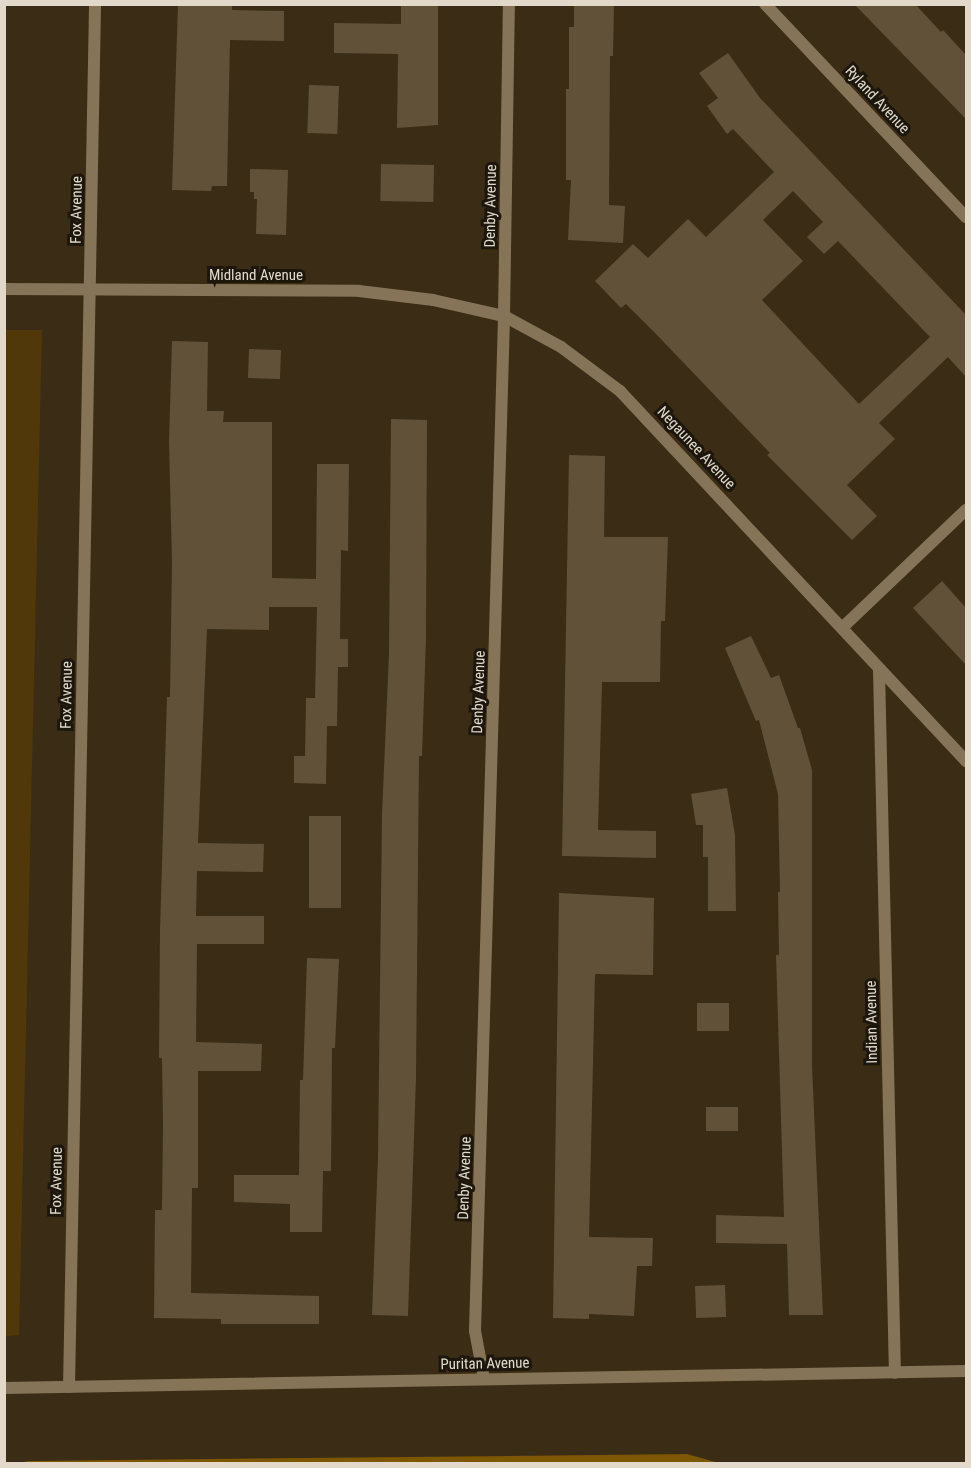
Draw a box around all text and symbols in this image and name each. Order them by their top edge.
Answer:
street label: Ryland Avenue [841,62,913,138]
street label: Denby Avenue [481,164,501,248]
street label: Fox Avenue [67,176,87,244]
street label: Midland Avenue [209,267,303,285]
street label: Negaunee Avenue [653,403,739,493]
street label: Denby Avenue [469,650,489,734]
street label: Fox Avenue [57,661,77,729]
street label: Indian Avenue [862,980,882,1064]
street label: Denby Avenue [455,1136,475,1220]
street label: Fox Avenue [47,1147,67,1215]
street label: Puritan Avenue [440,1354,530,1374]

